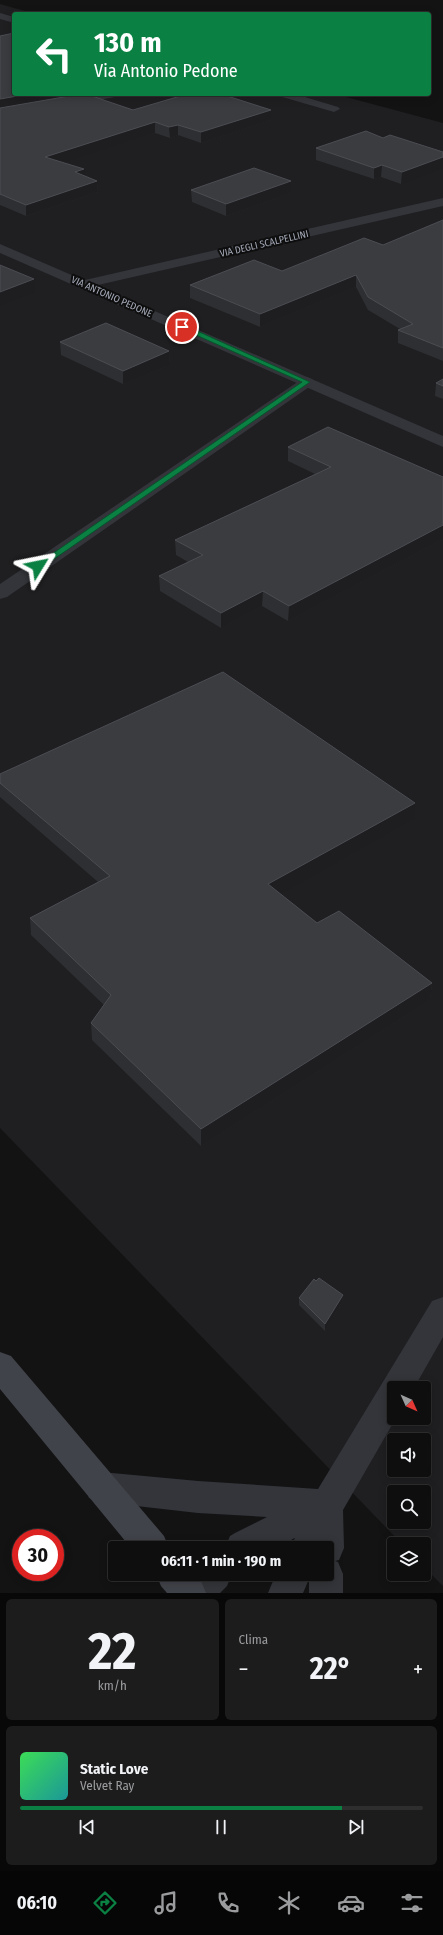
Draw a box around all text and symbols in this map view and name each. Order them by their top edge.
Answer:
text: 130 m [94,26,162,59]
icon: left [28,28,80,80]
text: Via Antonio Pedone [94,60,238,82]
street label: VIA DEGLI SCALPELLINI [219,228,310,260]
street label: VIA ANTONIO PEDONE [69,274,154,320]
pin [165,310,199,344]
icon: arrive [171,316,193,338]
position arrow [17,545,59,587]
north arrow [387,1381,431,1425]
map controls [387,1381,431,1581]
button: sound [387,1433,431,1477]
button: search [387,1485,431,1529]
speed limit sign: 30 [12,1529,64,1581]
button: layers [387,1537,431,1581]
text: 06:11 · 1 min · 190 m [161,1552,281,1570]
text: 22 [88,1620,136,1683]
text: Clima [239,1632,268,1647]
text: 22° [310,1651,352,1687]
text: − [239,1656,248,1683]
text: + [413,1656,423,1683]
text: km/h [98,1678,127,1693]
text: Static Love [80,1760,148,1778]
text: Velvet Ray [80,1778,134,1793]
icon: previous [76,1816,98,1838]
icon: pause [210,1816,232,1838]
icon: next [345,1816,367,1838]
icon: directions [91,1889,119,1917]
icon: music [152,1889,180,1917]
icon: phone [214,1889,242,1917]
icon: climate [275,1889,303,1917]
icon: car [337,1889,365,1917]
icon: filters [398,1889,426,1917]
text: 06:10 [17,1892,57,1914]

